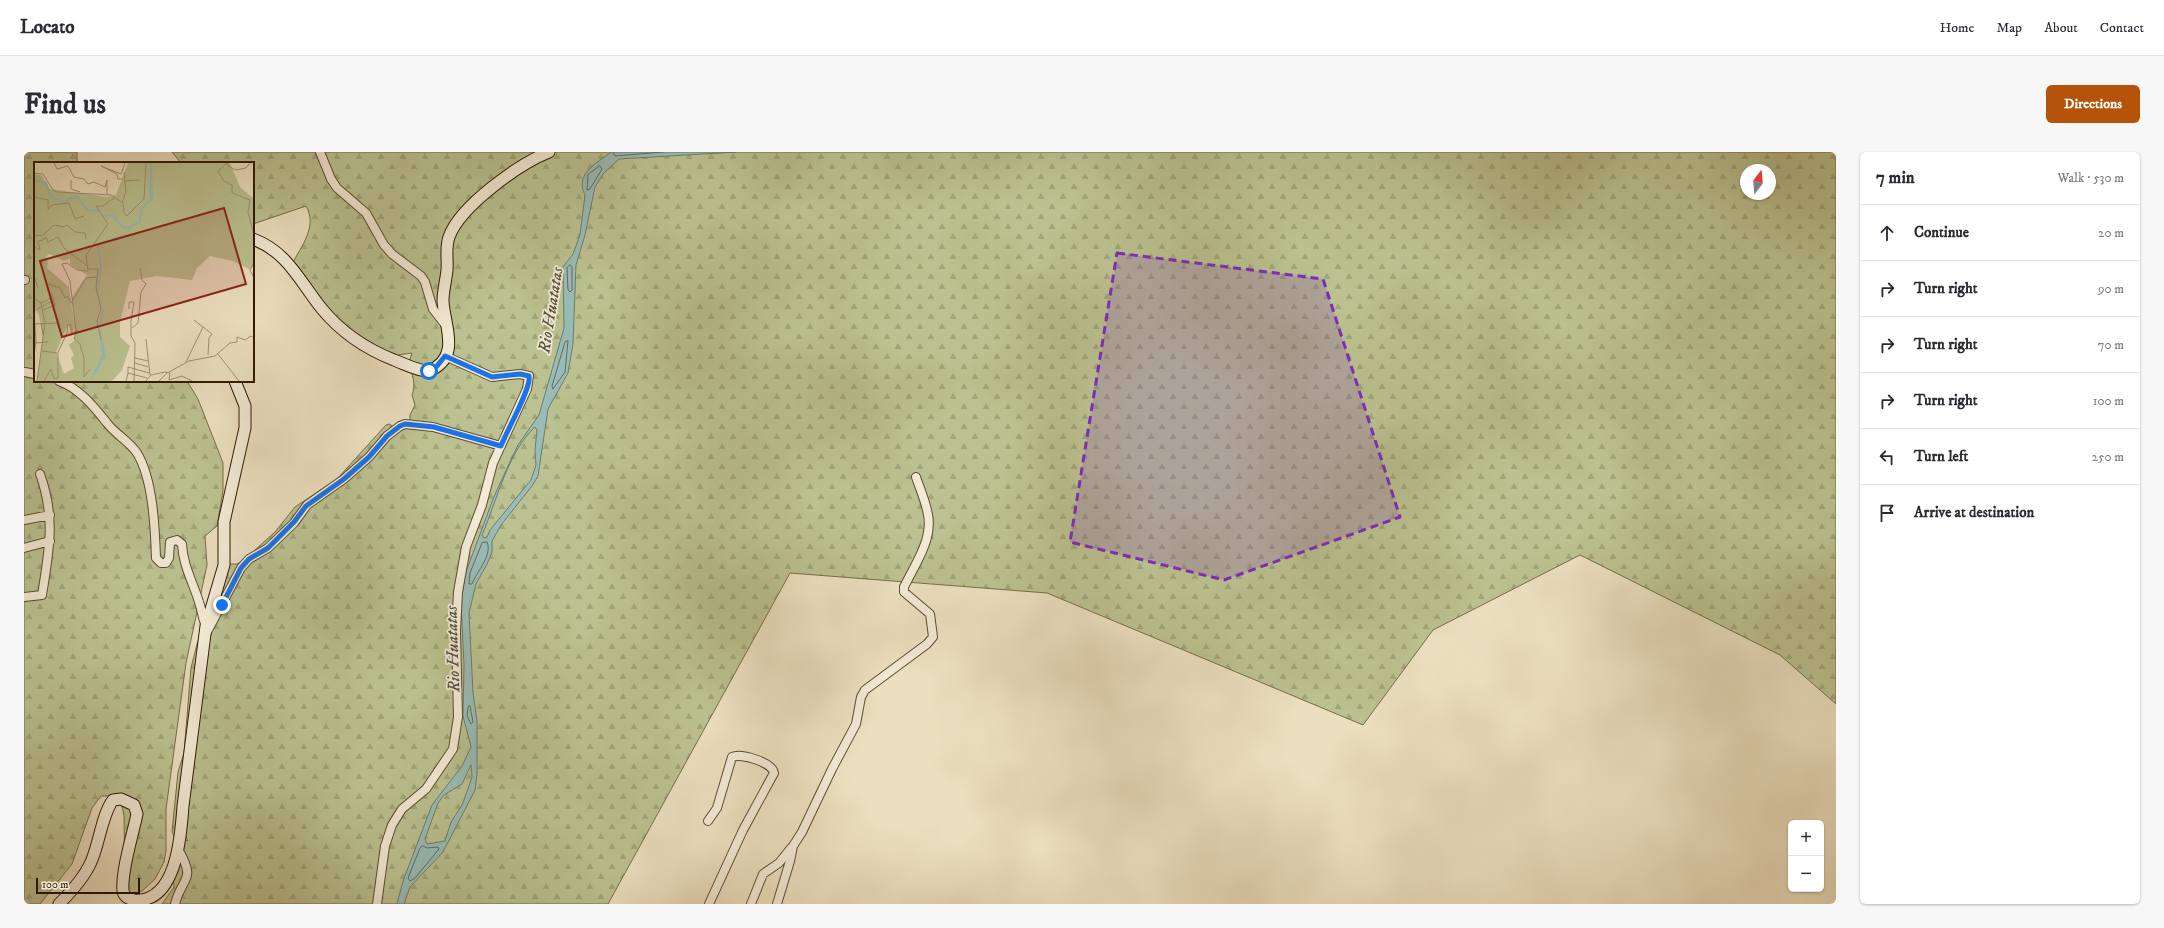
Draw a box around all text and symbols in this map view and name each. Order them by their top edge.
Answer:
text: Locato [20,16,75,39]
text: Home [1940,19,1974,37]
text: Map [1996,19,2022,37]
text: About [2044,19,2078,37]
text: Contact [2100,19,2144,37]
button: Directions [2046,85,2140,123]
text: Find us [24,87,106,122]
inset map [34,162,254,382]
north arrow [1740,164,1776,200]
text: 7 min [1876,167,1915,189]
text: Walk · 530 m [2057,170,2124,186]
icon: ahead [1876,222,1898,244]
text: Continue [1914,223,1969,242]
text: 20 m [2098,225,2124,241]
water label: Rio Huatatas [533,265,569,356]
icon: right [1876,278,1898,300]
text: Turn right [1914,279,1977,298]
text: 90 m [2098,281,2124,297]
icon: right [1876,334,1898,356]
text: Turn right [1914,335,1977,354]
text: 70 m [2098,337,2124,353]
route start [420,362,438,380]
icon: right [1876,390,1898,412]
text: Turn right [1914,391,1977,410]
text: 100 m [2093,393,2124,409]
icon: left [1876,446,1898,468]
text: Turn left [1914,447,1968,466]
text: 250 m [2092,449,2124,465]
icon: arrive [1876,502,1898,524]
text: Arrive at destination [1914,503,2034,522]
route end [213,596,231,614]
water label: Rio Huatatas [440,605,466,694]
map controls [1788,820,1824,892]
button: + [1788,820,1824,856]
button: − [1788,856,1824,892]
scale bar [36,876,140,895]
text: 100 m [42,878,68,892]

